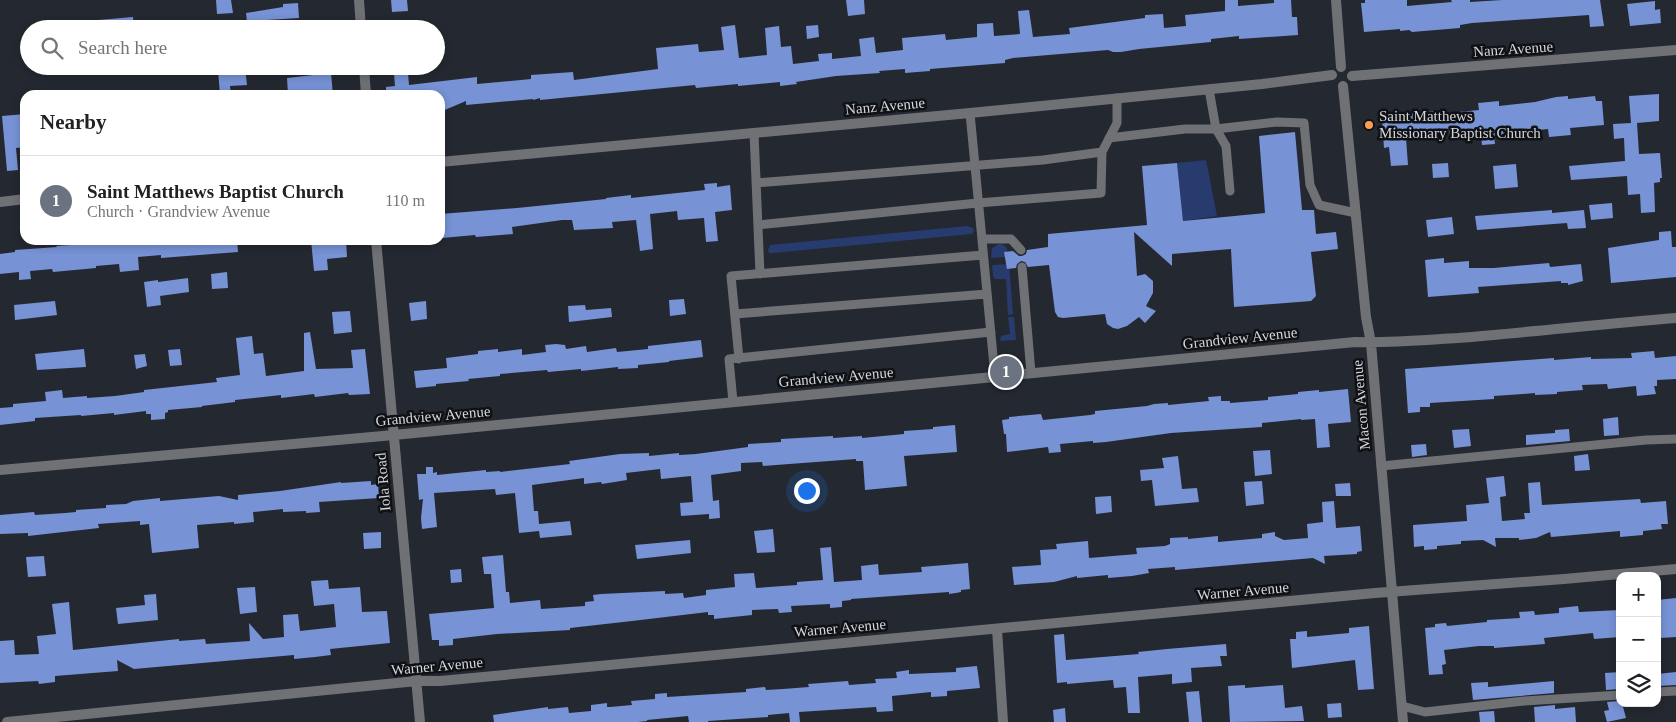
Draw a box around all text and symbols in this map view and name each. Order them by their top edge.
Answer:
search box [20,20,445,75]
icon: search [38,34,66,62]
text: Search here [78,37,167,58]
street label: Nanz Avenue [1472,38,1554,60]
street label: Nanz Avenue [844,95,926,117]
place label: Saint Matthews Missionary Baptist Church [1379,108,1541,141]
text: Nearby [40,110,107,134]
marker: Saint Matthews Missionary Baptist Church [1363,119,1375,131]
text: Saint Matthews Baptist Church [87,181,344,202]
text: 1 [52,192,60,209]
text: 110 m [385,192,425,209]
text: Church · Grandview Avenue [87,203,270,220]
street label: Grandview Avenue [1182,324,1298,352]
pin: 1 [990,353,1022,391]
street label: Macon Avenue [1349,359,1373,451]
street label: Grandview Avenue [778,364,894,390]
street label: Grandview Avenue [375,403,491,429]
street label: Iola Road [372,452,394,512]
your location [794,478,820,504]
map controls [1616,572,1661,707]
button: + [1616,572,1661,617]
street label: Warner Avenue [1196,579,1290,603]
street label: Warner Avenue [793,616,887,640]
button: − [1616,617,1661,662]
street label: Warner Avenue [390,654,484,678]
button: layers [1616,662,1661,707]

